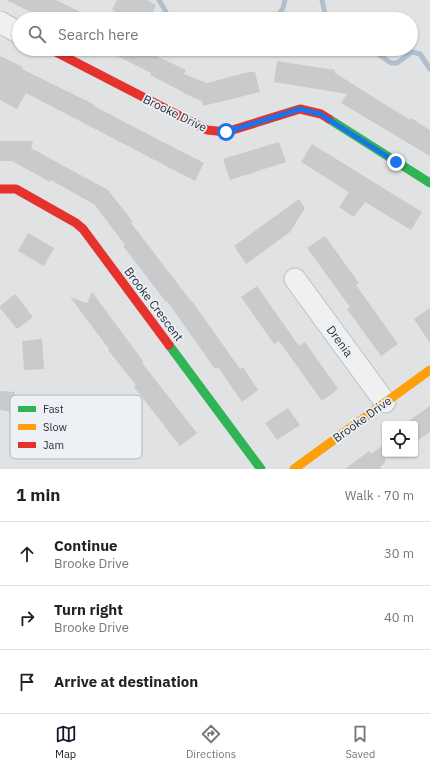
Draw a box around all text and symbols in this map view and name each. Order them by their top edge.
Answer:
search box [12,12,418,56]
icon: search [26,23,48,45]
text: Search here [58,25,138,44]
street label: Brooke Drive [141,91,210,135]
route start [217,123,235,141]
route end [387,153,405,171]
street label: Brooke Crescent [121,264,187,344]
street label: Drenia [324,322,357,360]
street label: Brooke Drive [330,392,395,445]
legend [10,395,142,459]
text: Fast [43,402,64,416]
text: Slow [43,420,67,434]
map controls [382,421,418,457]
button: locate [382,421,418,457]
text: Jam [43,438,64,452]
text: 1 min [16,484,60,506]
text: Walk · 70 m [345,487,414,504]
text: Continue [54,536,118,555]
icon: ahead [16,543,38,565]
text: 30 m [384,545,414,562]
text: Brooke Drive [54,555,129,572]
text: Turn right [54,600,123,619]
icon: right [16,607,38,629]
text: 40 m [384,609,414,626]
text: Brooke Drive [54,619,129,636]
icon: arrive [16,671,38,693]
text: Arrive at destination [54,672,198,691]
tab: Map [55,723,77,761]
tab: Directions [186,723,236,761]
tab: Saved [345,723,375,761]

